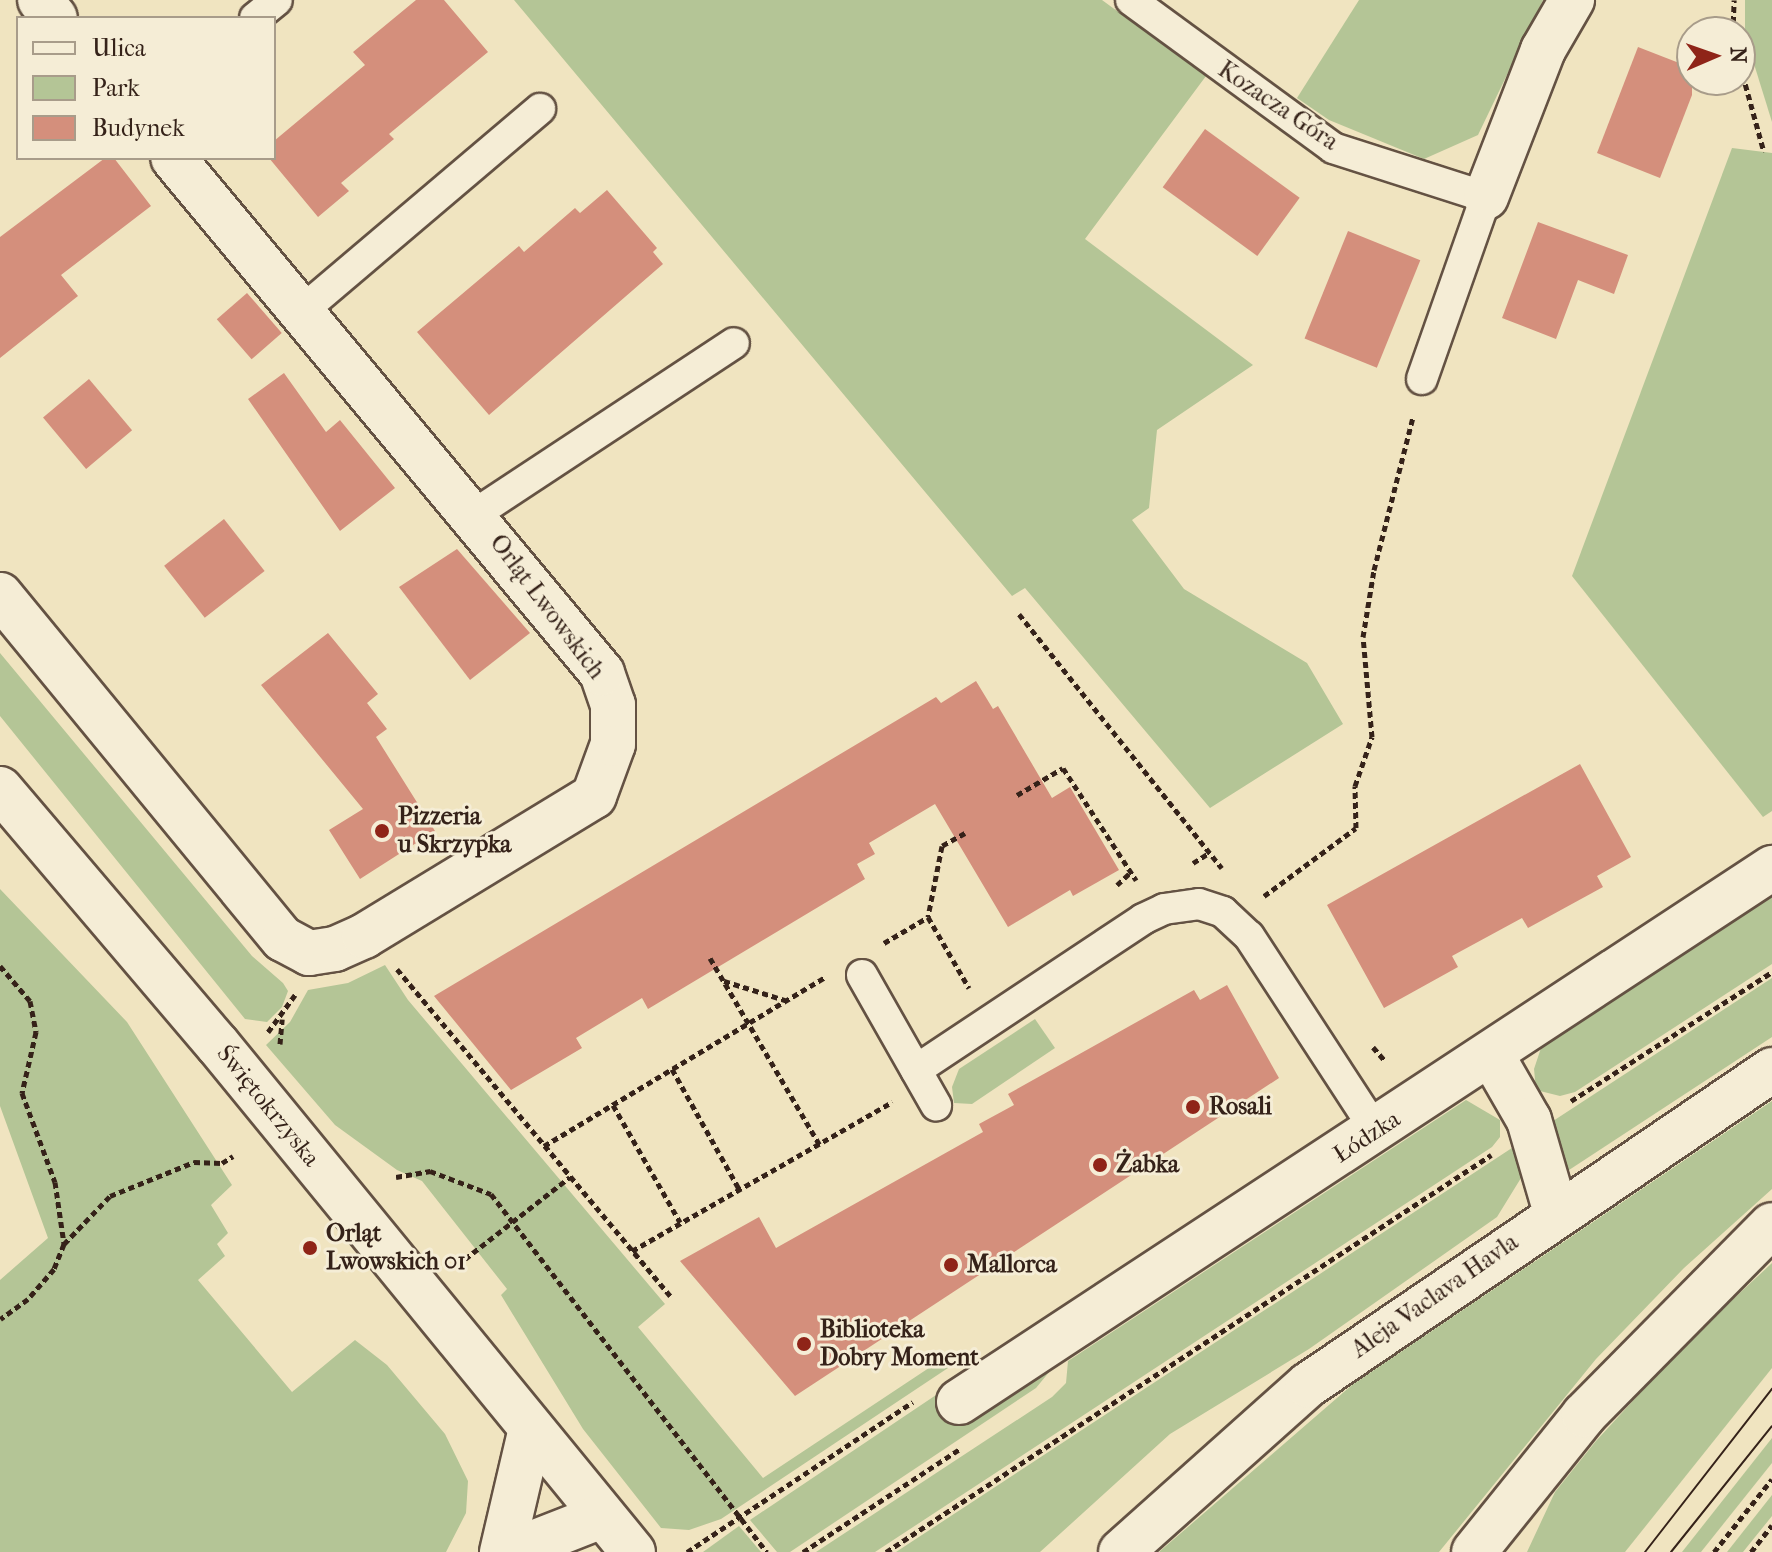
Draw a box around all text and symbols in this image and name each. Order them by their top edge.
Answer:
legend [16,16,276,160]
north arrow [1676,16,1756,96]
text: Ulica [92,34,146,62]
text: N [1725,46,1751,64]
street label: Kozacza Góra [1213,55,1343,157]
text: Park [92,74,140,102]
text: Budynek [92,114,185,142]
street label: Orląt Lwowskich [483,529,611,685]
place label: Pizzeria u Skrzypka [398,803,511,859]
marker: Pizzeria u Skrzypka [373,822,391,840]
street label: Świętokrzyska [210,1040,326,1172]
place label: Rosali [1209,1093,1272,1121]
marker: Rosali [1184,1098,1202,1116]
street label: Łódzka [1328,1105,1406,1169]
place label: Żabka [1116,1151,1179,1179]
marker: Żabka [1091,1156,1109,1174]
place label: Orląt Lwowskich 01 [326,1220,466,1276]
street label: Aleja Vaclava Havla [1346,1228,1524,1364]
marker: Orląt Lwowskich 01 [301,1239,319,1257]
place label: Mallorca [967,1251,1057,1279]
marker: Mallorca [942,1256,960,1274]
place label: Biblioteka Dobry Moment [820,1316,979,1372]
marker: Biblioteka Dobry Moment [795,1335,813,1353]

